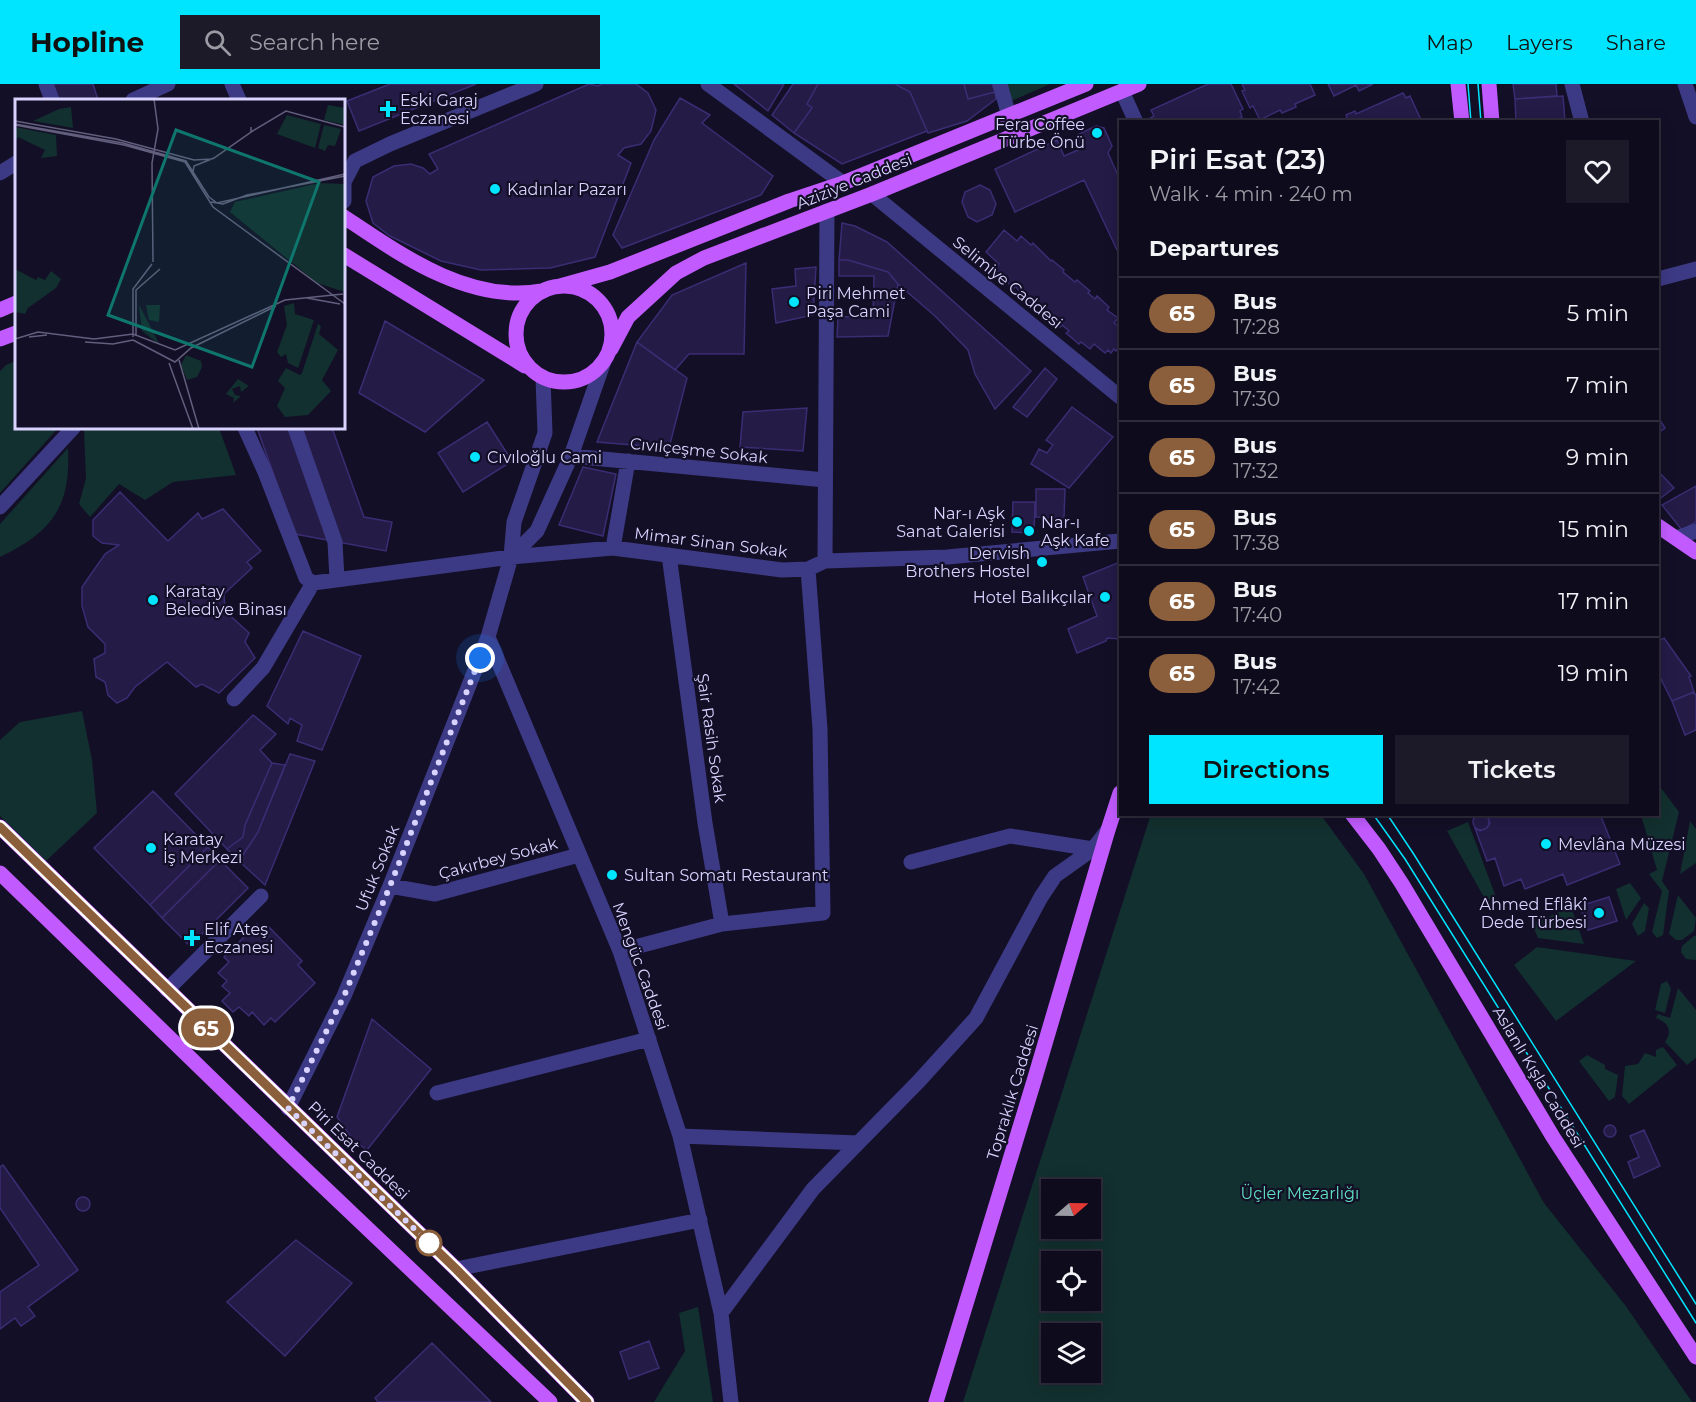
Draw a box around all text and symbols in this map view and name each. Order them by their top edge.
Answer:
search box [180,15,600,69]
text: Hopline [30,25,144,59]
icon: search [201,26,234,59]
text: Search here [249,29,380,56]
text: Map [1426,30,1473,55]
text: Layers [1506,30,1573,55]
text: Share [1606,30,1666,55]
place label: Eski Garaj Eczanesi [400,91,478,128]
inset map [15,99,345,429]
marker: Eski Garaj Eczanesi [381,102,395,116]
place label: Fera Coffee Türbe Önü [995,115,1085,152]
marker: Fera Coffee Türbe Önü [1090,126,1104,140]
button: heart [1566,140,1629,203]
text: Piri Esat (23) [1149,142,1327,176]
street label: Aziziye Caddesi [794,150,915,213]
place label: Kadınlar Pazarı [507,180,627,199]
marker: Kadınlar Pazarı [488,182,502,196]
text: Walk · 4 min · 240 m [1149,182,1353,206]
street label: Selimiye Caddesi [949,232,1066,332]
text: Departures [1149,235,1279,262]
place label: Piri Mehmet Paşa Cami [806,284,906,321]
text: Bus [1233,288,1277,315]
marker: Piri Mehmet Paşa Cami [787,295,801,309]
text: 5 min [1567,300,1629,327]
text: 65 [1169,301,1195,326]
text: 17:28 [1233,315,1280,339]
text: Bus [1233,360,1277,387]
text: 7 min [1566,372,1629,399]
text: 65 [1169,373,1195,398]
text: 17:30 [1233,387,1280,411]
text: Bus [1233,432,1277,459]
street label: Cıvılçeşme Sokak [629,434,769,467]
text: 9 min [1566,444,1629,471]
text: 65 [1169,445,1195,470]
place label: Cıvıloğlu Cami [487,448,602,467]
marker: Cıvıloğlu Cami [468,450,482,464]
text: 17:32 [1233,459,1278,483]
place label: Nar-ı Aşk Sanat Galerisi [896,504,1005,541]
text: Bus [1233,504,1277,531]
place label: Nar-ı Aşk Kafe [1041,513,1110,550]
marker: Nar-ı Aşk Sanat Galerisi [1010,515,1024,529]
text: 15 min [1559,516,1629,543]
text: 65 [1169,517,1195,542]
street label: Mimar Sinan Sokak [633,524,789,561]
marker: Nar-ı Aşk Kafe [1022,524,1036,538]
text: 17:38 [1233,531,1280,555]
place label: Dervish Brothers Hostel [905,544,1030,581]
marker: Dervish Brothers Hostel [1035,555,1049,569]
text: Bus [1233,576,1277,603]
place label: Karatay Belediye Binası [165,582,287,619]
place label: Hotel Balıkçılar [973,588,1093,607]
text: 17 min [1558,588,1629,615]
text: 65 [1169,589,1195,614]
marker: Hotel Balıkçılar [1098,590,1112,604]
marker: Karatay Belediye Binası [146,593,160,607]
text: 17:40 [1233,603,1282,627]
your location [465,643,495,673]
text: Bus [1233,648,1277,675]
text: 19 min [1558,660,1629,687]
text: 65 [1169,661,1195,686]
street label: Şair Rasih Sokak [693,672,730,804]
text: 17:42 [1233,675,1280,699]
button: Directions [1149,735,1383,804]
button: Tickets [1395,735,1629,804]
street label: Ufuk Sokak [352,822,403,914]
place label: Karatay İş Merkezi [163,830,242,867]
street label: Çakırbey Sokak [437,833,560,883]
place label: Mevlâna Müzesi [1558,835,1686,854]
marker: Mevlâna Müzesi [1539,837,1553,851]
marker: Karatay İş Merkezi [144,841,158,855]
place label: Sultan Somatı Restaurant [624,866,829,885]
marker: Sultan Somatı Restaurant [605,868,619,882]
place label: Ahmed Eflâkî Dede Türbesi [1480,895,1588,932]
street label: Mengüc Caddesi [609,900,673,1033]
marker: Ahmed Eflâkî Dede Türbesi [1592,906,1606,920]
place label: Elif Ateş Eczanesi [204,920,274,957]
marker: Elif Ateş Eczanesi [185,931,199,945]
street label: Aslanlı Kışla Caddesi [1489,1003,1588,1152]
line badge: 65 [179,1008,233,1048]
text: 65 [193,1016,219,1041]
street label: Topraklık Caddesi [983,1022,1042,1162]
street label: Piri Esat Caddesi [304,1097,413,1203]
north arrow [1041,1179,1101,1239]
map controls [1041,1179,1101,1383]
park label: Üçler Mezarlığı [1241,1183,1359,1203]
unlabelled marker [416,1230,442,1256]
button: locate [1041,1251,1101,1311]
button: layers [1041,1323,1101,1383]

